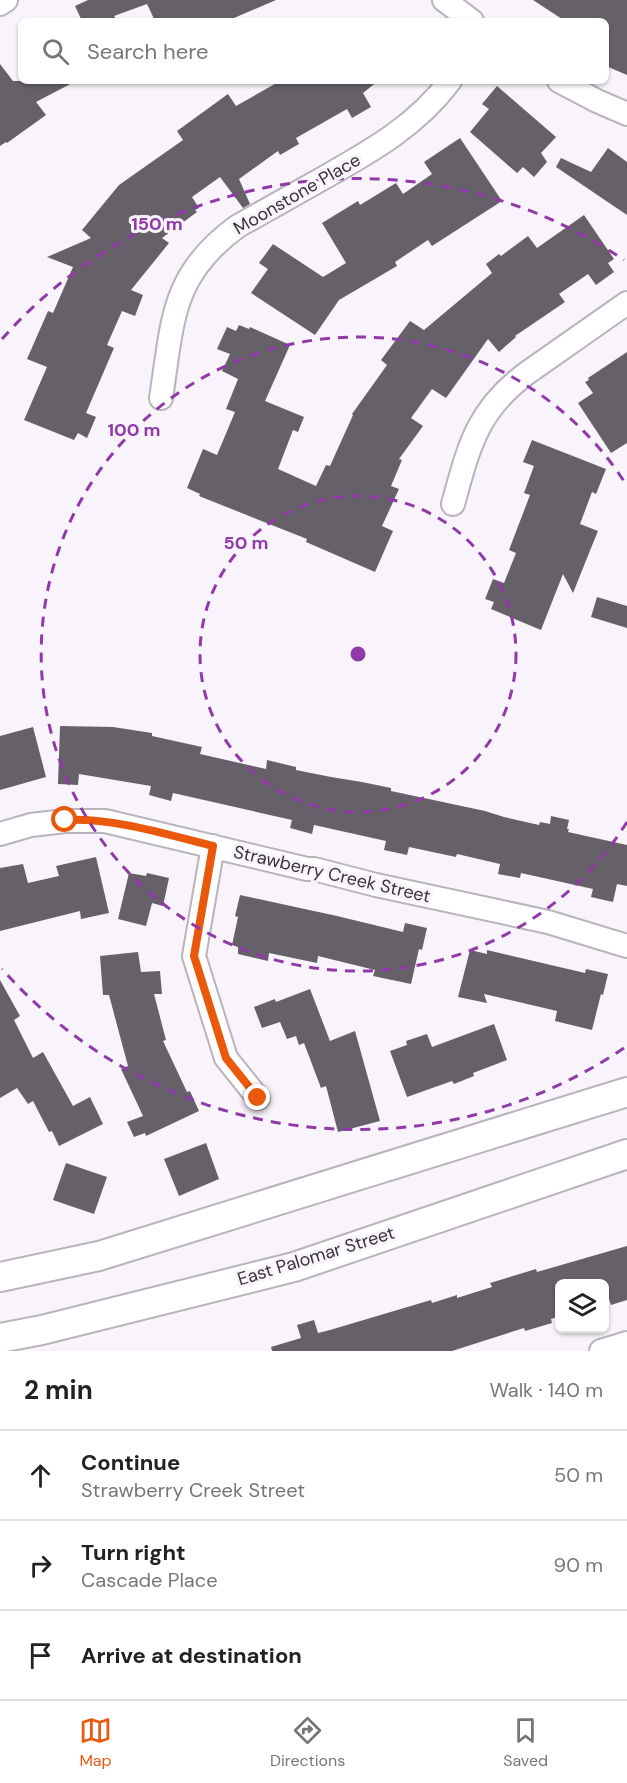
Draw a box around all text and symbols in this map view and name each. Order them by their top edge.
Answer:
search box [18,18,609,84]
icon: search [39,35,72,68]
text: Search here [87,37,208,66]
street label: Moonstone Place [229,148,365,240]
text: 150 m [131,212,183,236]
text: 100 m [107,418,161,442]
text: 50 m [223,531,269,555]
centre of rings [348,644,368,664]
route start [51,806,77,832]
street label: Strawberry Creek Street [231,840,433,908]
route end [244,1084,270,1110]
street label: East Palomar Street [234,1221,398,1291]
map controls [555,1279,609,1333]
button: layers [555,1279,609,1333]
text: 2 min [24,1373,93,1407]
text: Walk · 140 m [489,1377,603,1403]
text: Continue [81,1448,180,1477]
icon: ahead [24,1459,57,1492]
text: 50 m [554,1462,603,1488]
text: Strawberry Creek Street [81,1477,305,1503]
text: Turn right [81,1538,186,1567]
icon: right [24,1549,57,1582]
text: 90 m [554,1552,603,1578]
text: Cascade Place [81,1567,218,1593]
icon: arrive [24,1639,57,1672]
text: Arrive at destination [81,1641,302,1670]
tab: Map [79,1714,112,1771]
tab: Directions [270,1714,345,1771]
tab: Saved [503,1714,548,1771]

